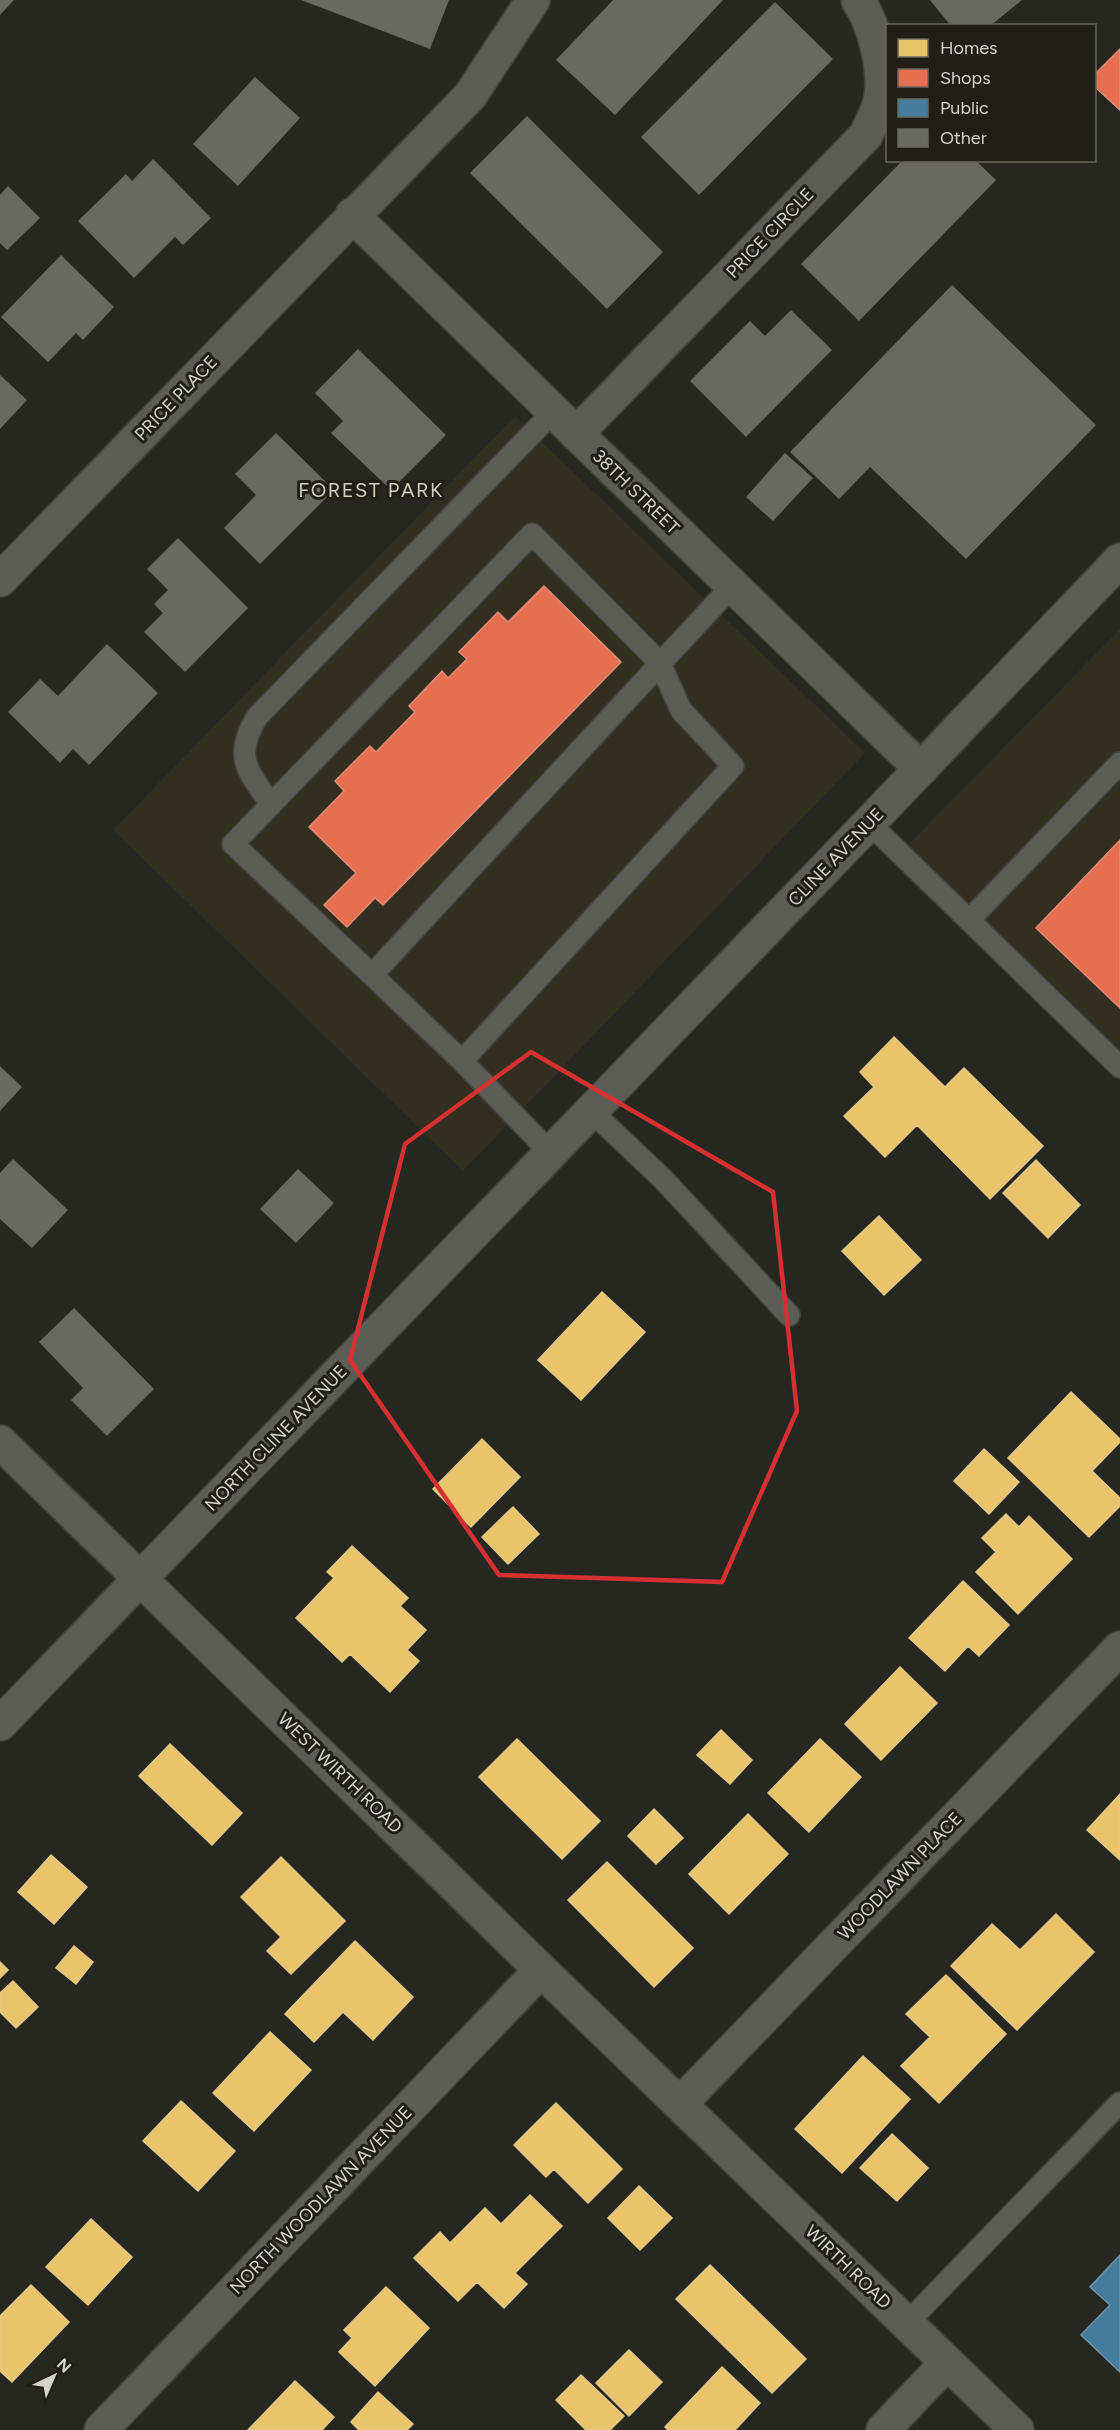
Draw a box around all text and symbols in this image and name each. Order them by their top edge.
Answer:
legend [886,24,1096,162]
text: Homes [940,37,998,59]
text: Shops [940,67,991,89]
text: Public [940,97,989,119]
text: Other [940,127,987,149]
street label: PRICE CIRCLE [722,183,818,283]
street label: PRICE PLACE [130,351,222,445]
street label: 38TH STREET [588,445,684,539]
district label: FOREST PARK [298,478,444,502]
street label: CLINE AVENUE [784,803,888,911]
street label: NORTH CLINE AVENUE [200,1360,352,1516]
street label: WEST WIRTH ROAD [273,1708,407,1838]
street label: WOODLAWN PLACE [833,1807,967,1945]
street label: NORTH WOODLAWN AVENUE [225,2101,417,2299]
street label: WIRTH ROAD [800,2221,896,2313]
north arrow [24,2346,84,2406]
text: N [53,2354,75,2377]

